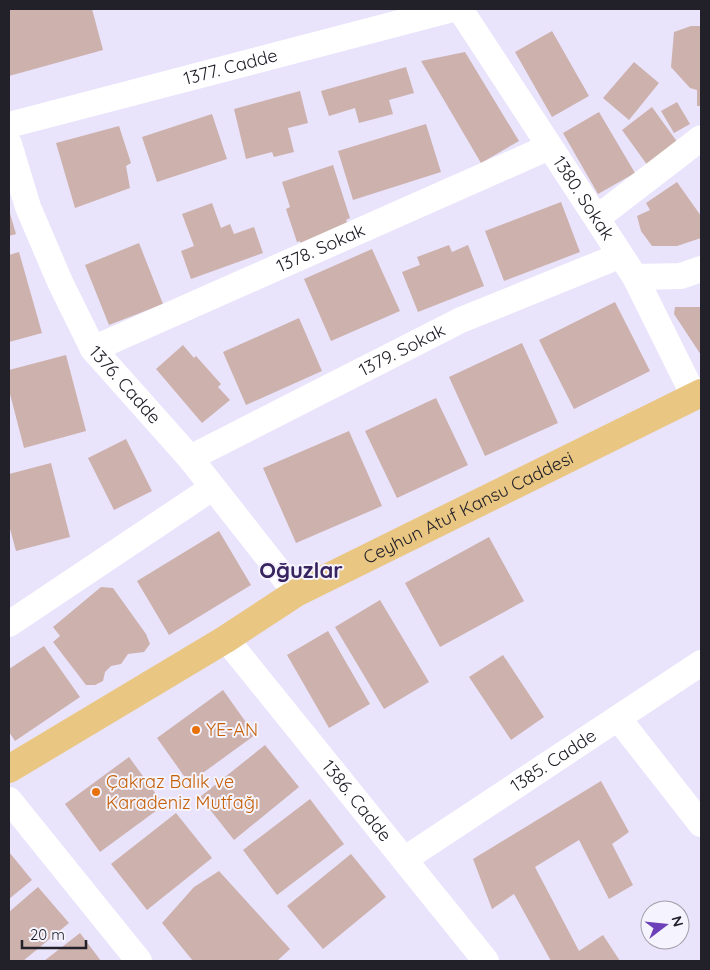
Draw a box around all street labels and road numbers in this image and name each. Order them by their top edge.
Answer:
street label: 1377. Cadde [181,43,280,90]
street label: 1380. Sokak [548,152,620,244]
street label: 1378. Sokak [273,218,368,277]
street label: 1379. Sokak [355,318,449,381]
street label: 1376. Cadde [84,340,166,429]
street label: Ceyhun Atuf Kansu Caddesi [359,446,577,569]
street label: 1385. Cadde [506,724,600,797]
street label: 1386. Cadde [317,755,397,846]

